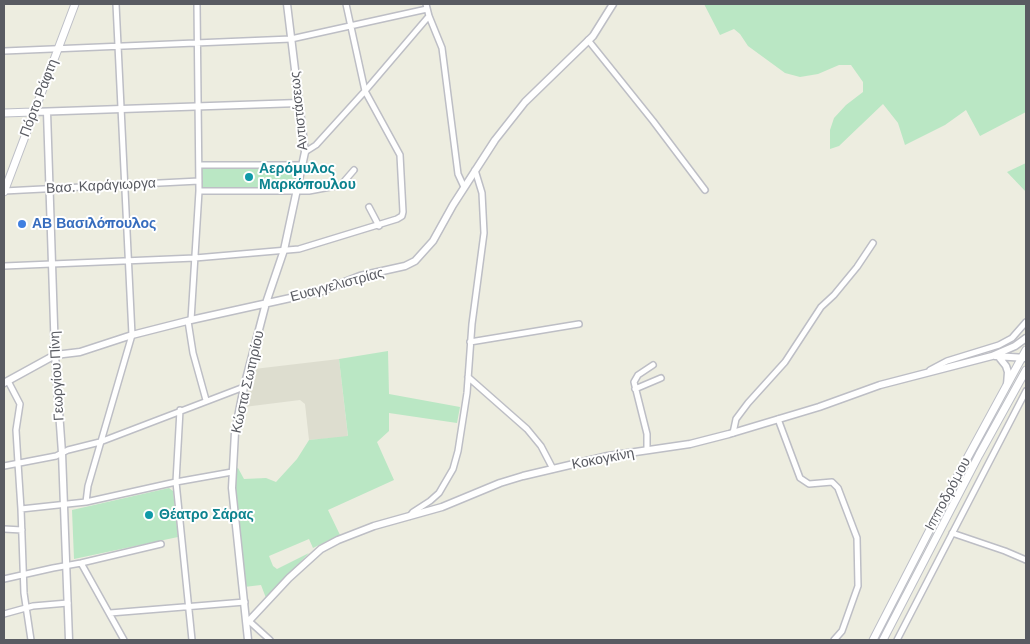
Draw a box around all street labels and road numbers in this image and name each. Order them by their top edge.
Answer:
street label: Πόρτο Ράφτη [16,57,62,139]
street label: Αντιστάσεως [286,71,312,151]
street label: Βασ. Καράγιωργα [46,175,156,197]
street label: Ευαγγελιστρίας [288,264,386,306]
street label: Κώστα Σωτηρίου [228,329,268,435]
street label: Γεωργίου Πίνη [46,331,68,421]
street label: Κοκογκίνη [570,445,636,473]
street label: Ιπποδρόμου [922,455,974,533]

